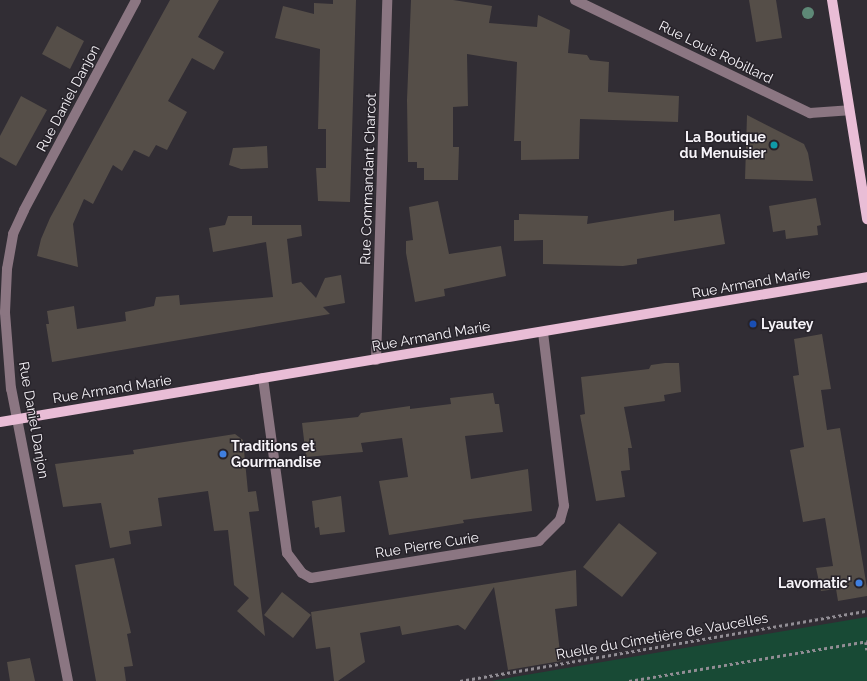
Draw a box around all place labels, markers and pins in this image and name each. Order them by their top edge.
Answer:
place label: La Boutique du Menuisier [680,129,766,162]
marker: La Boutique du Menuisier [769,140,779,150]
place label: Lyautey [761,316,814,332]
marker: Lyautey [748,319,758,329]
place label: Traditions et Gourmandise [231,438,321,470]
marker: Traditions et Gourmandise [218,449,228,459]
place label: Lavomatic' [778,575,851,591]
marker: Lavomatic' [854,578,864,588]

